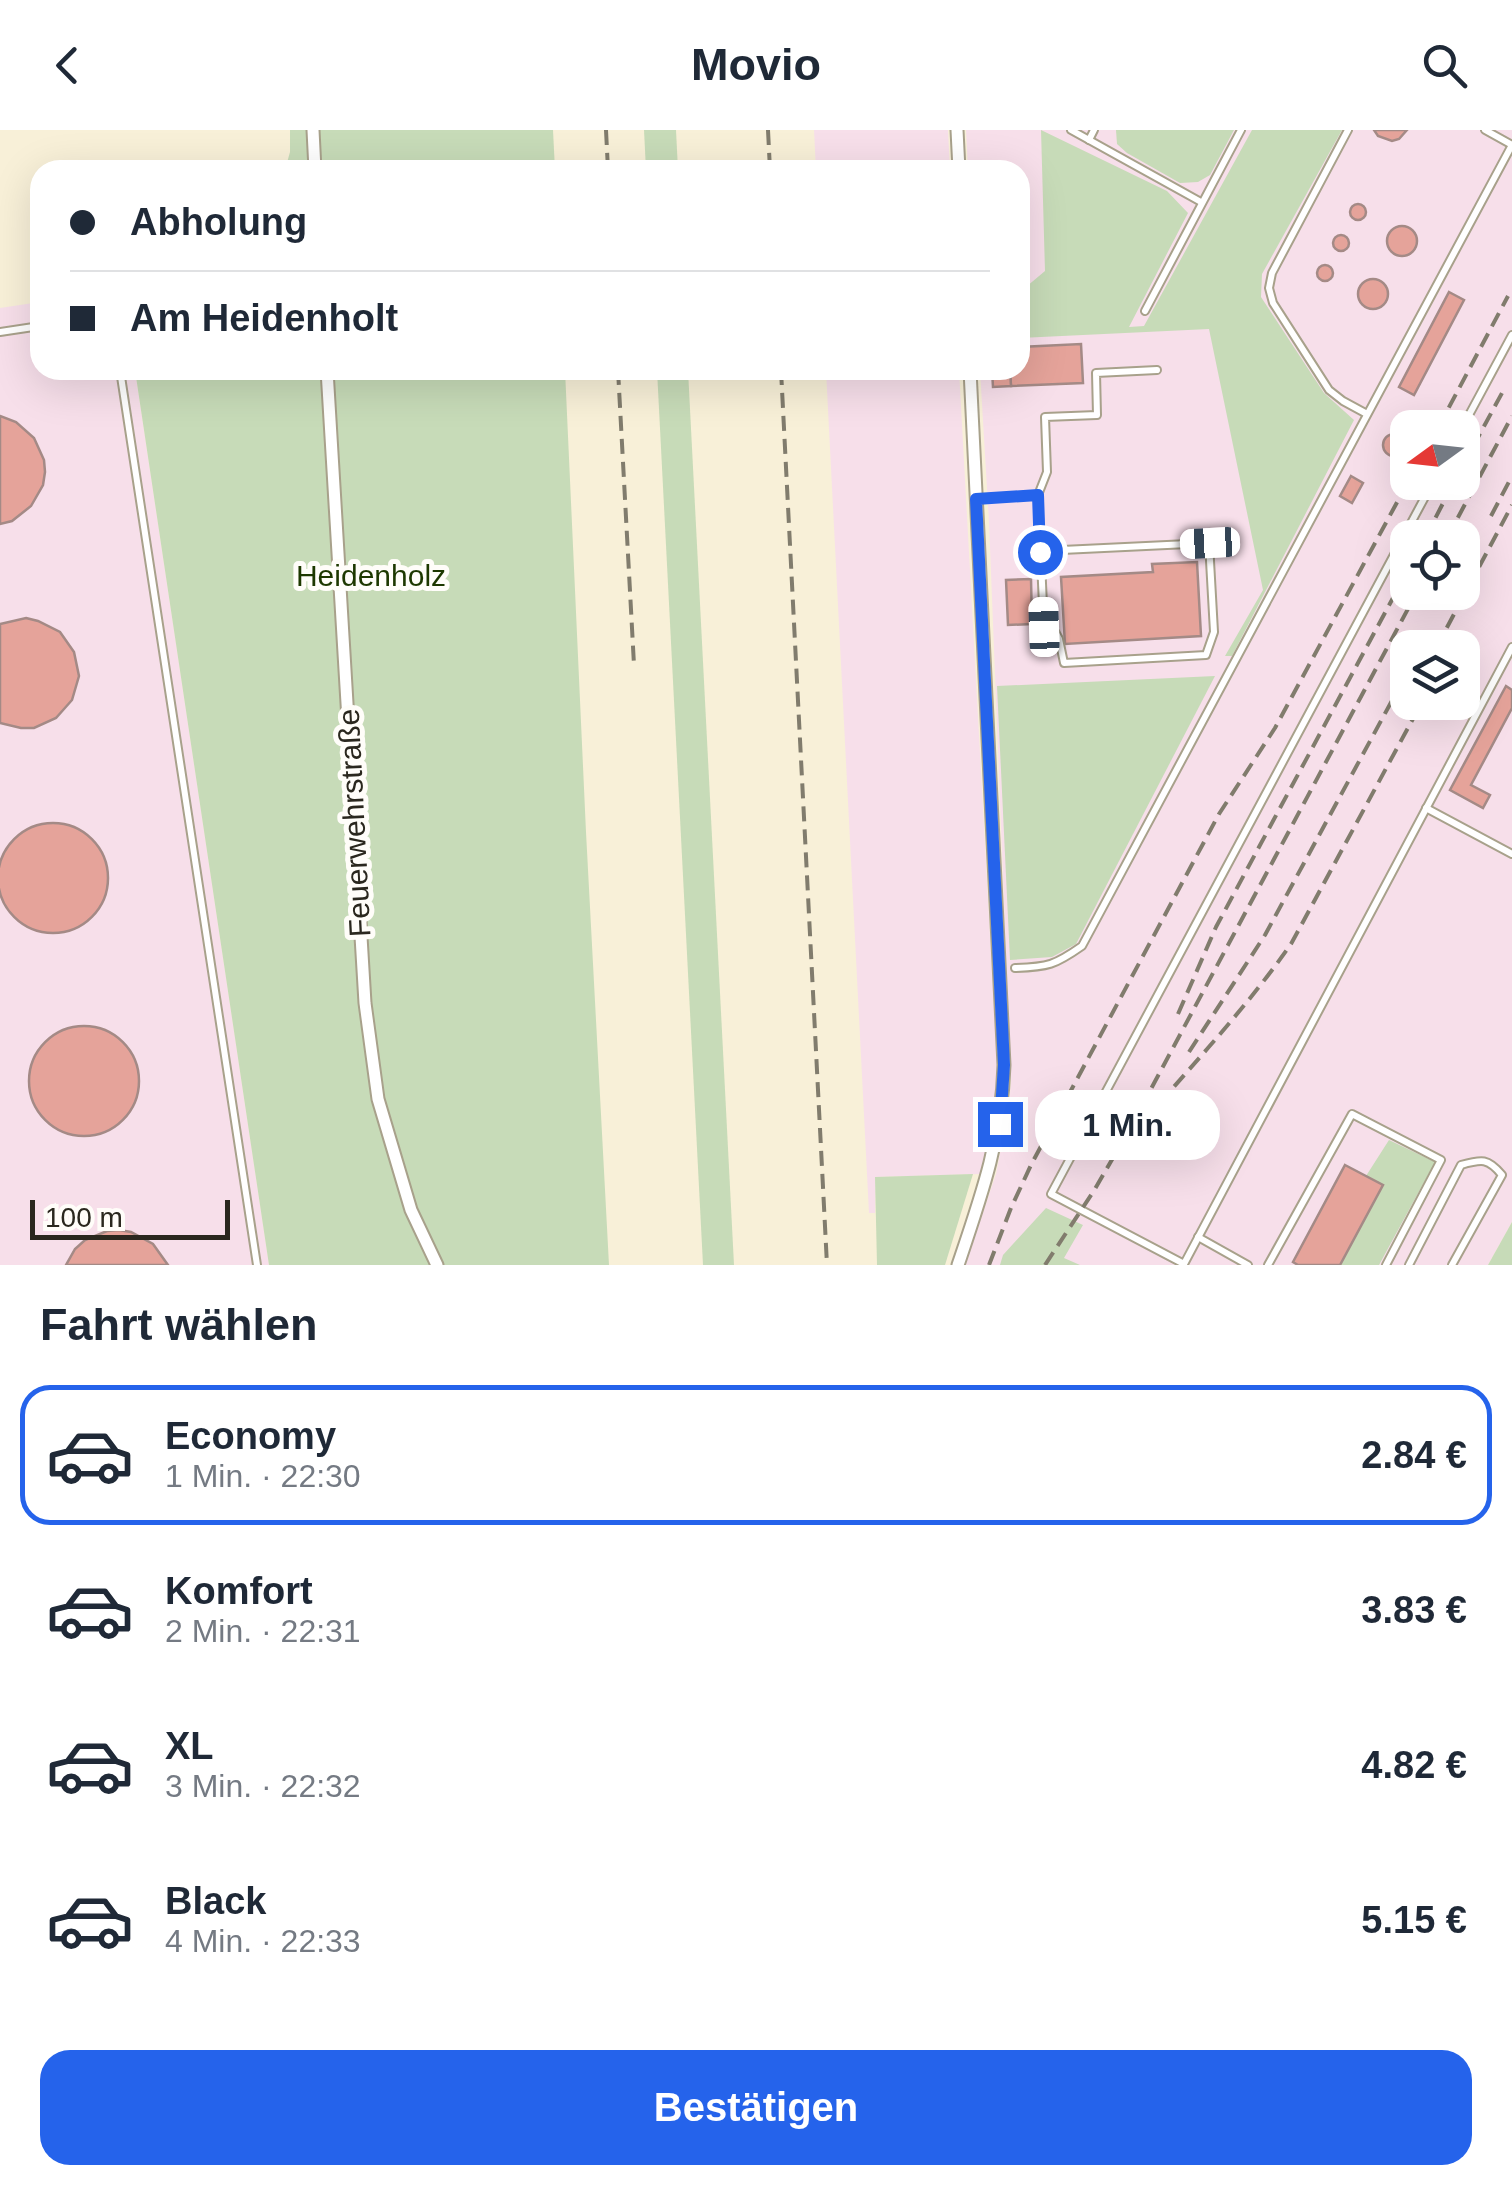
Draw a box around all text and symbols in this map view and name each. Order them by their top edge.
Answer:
icon: back [40,38,95,93]
icon: search [1417,38,1472,93]
text: Movio [691,39,821,90]
text: Abholung [130,201,307,243]
text: Am Heidenholt [130,297,398,339]
north arrow [1390,410,1480,500]
map controls [1390,410,1480,720]
button: locate [1390,520,1480,610]
car [1179,526,1241,560]
route start [1018,530,1063,575]
park label: Heidenholz [296,559,446,592]
car [1028,596,1060,658]
button: layers [1390,630,1480,720]
street label: Feuerwehrstraße [332,708,376,938]
callout: 1 Min. [1035,1089,1220,1159]
route end [978,1102,1023,1147]
text: 1 Min. [1082,1107,1173,1143]
scale bar [30,1195,230,1240]
text: 100 m [45,1202,123,1233]
text: Fahrt wählen [40,1299,318,1350]
icon: car [45,1410,135,1500]
text: Economy [165,1415,336,1457]
text: 2.84 € [1361,1434,1467,1476]
text: 1 Min. · 22:30 [165,1458,361,1494]
icon: car [45,1565,135,1655]
text: Komfort [165,1570,313,1612]
text: 3.83 € [1361,1589,1467,1631]
text: 2 Min. · 22:31 [165,1613,361,1649]
icon: car [45,1720,135,1810]
text: XL [165,1725,214,1767]
text: 4.82 € [1361,1744,1467,1786]
text: 3 Min. · 22:32 [165,1768,361,1804]
icon: car [45,1875,135,1965]
text: Black [165,1880,266,1922]
text: 5.15 € [1361,1899,1467,1941]
text: 4 Min. · 22:33 [165,1923,361,1959]
button: Bestätigen [40,2050,1472,2165]

